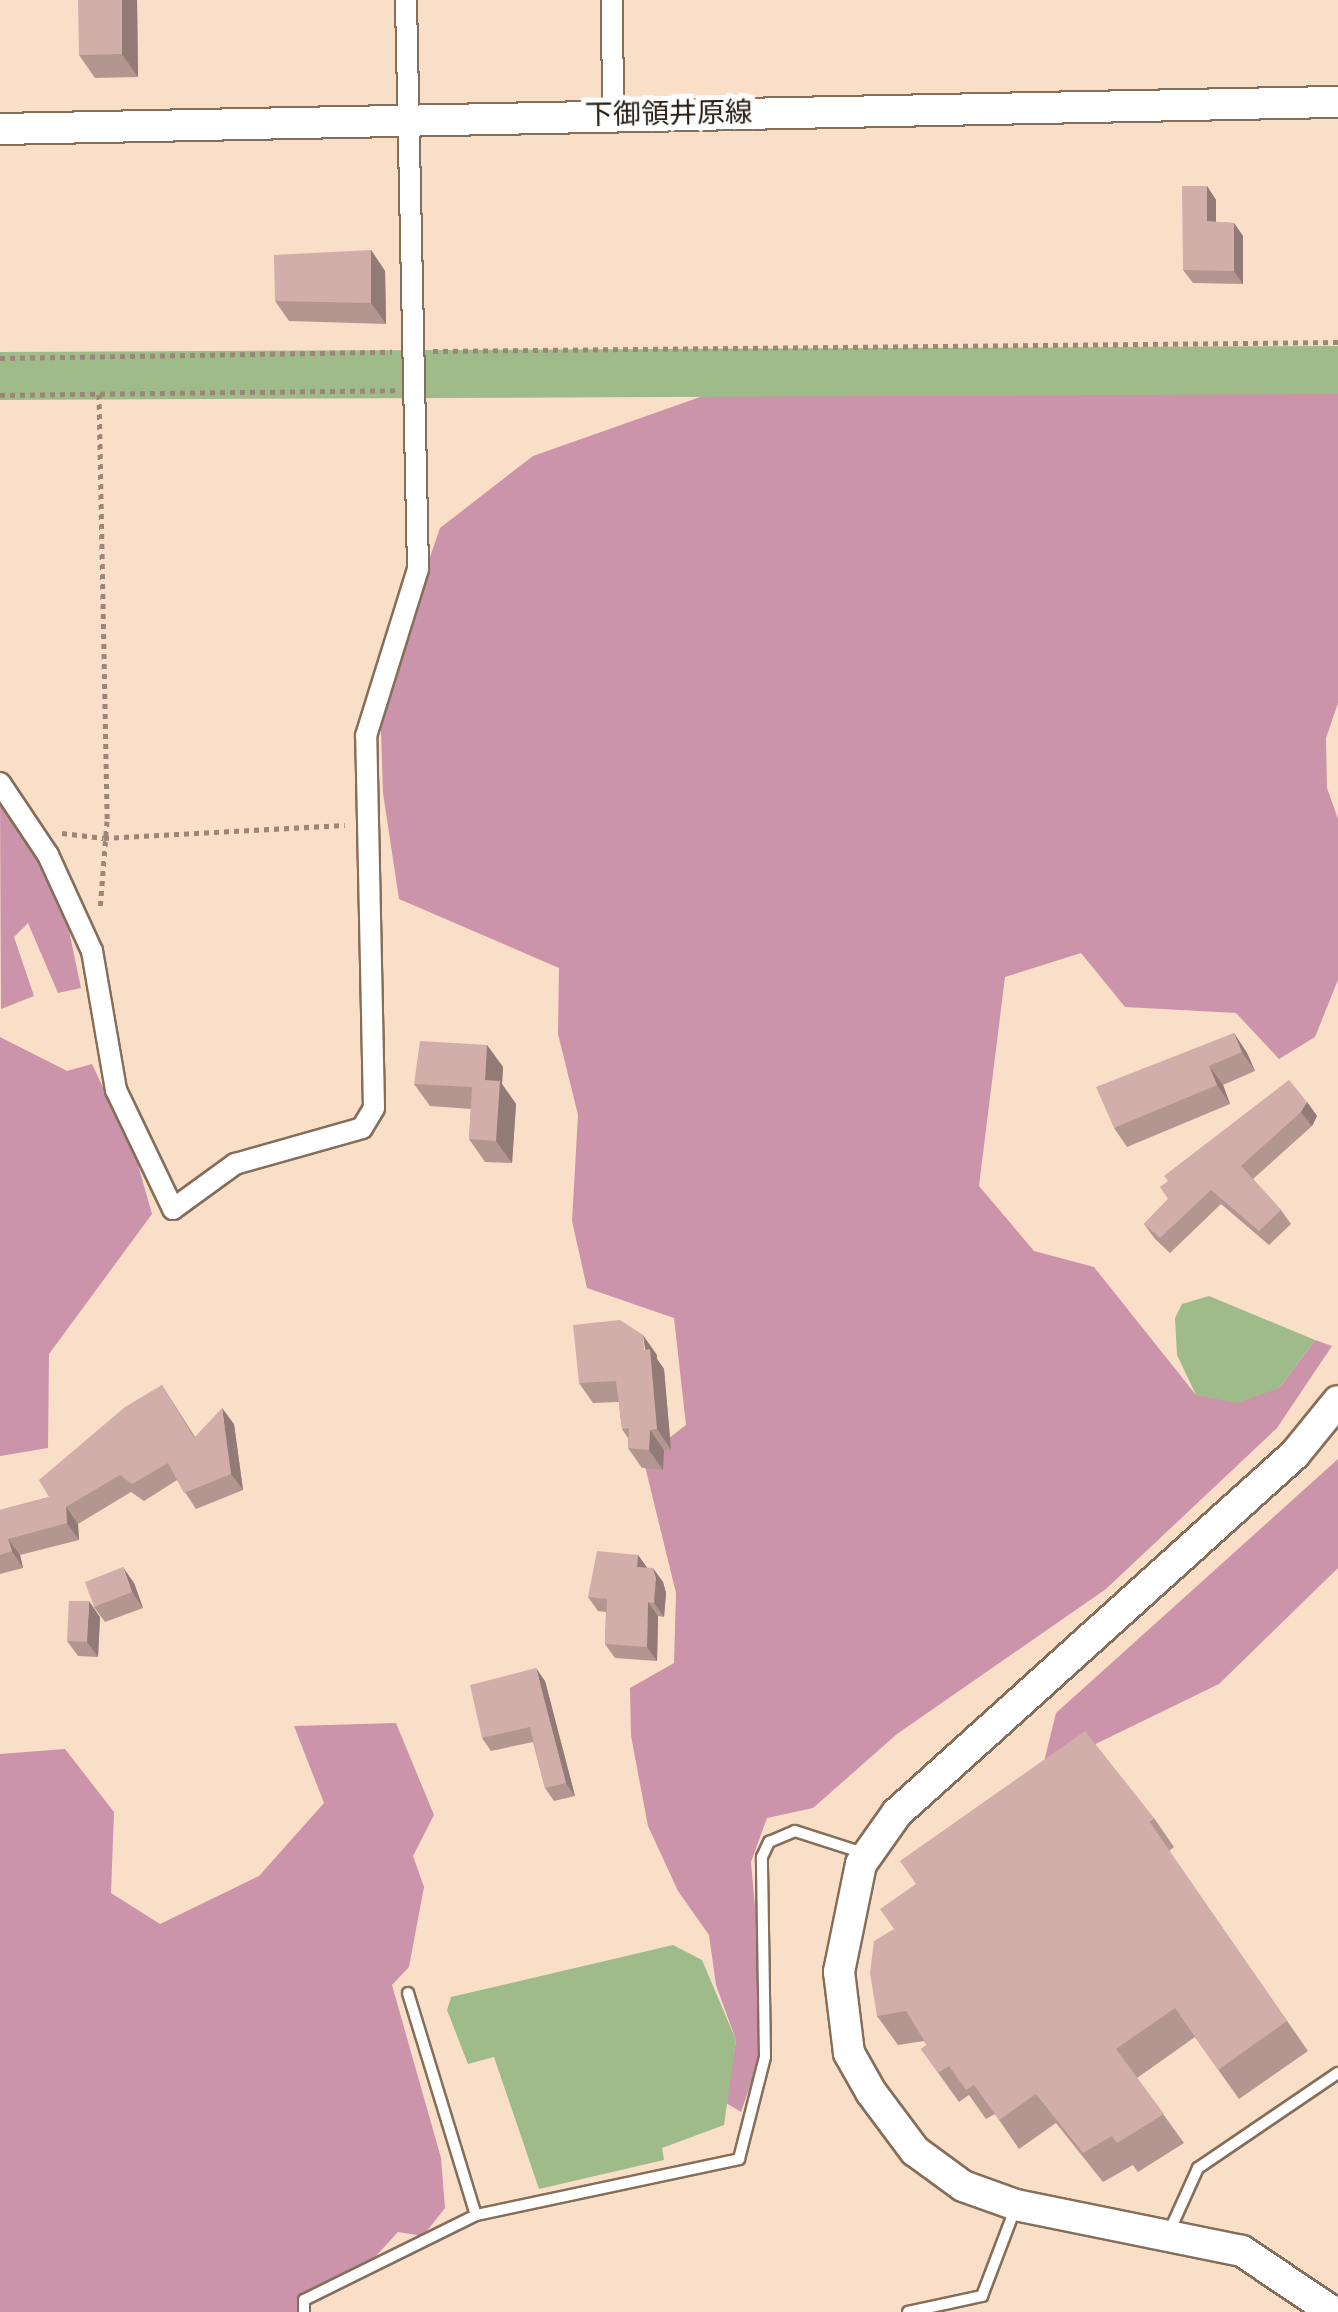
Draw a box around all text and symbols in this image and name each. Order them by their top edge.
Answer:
street label: 下御領井原線 [585,96,753,132]

